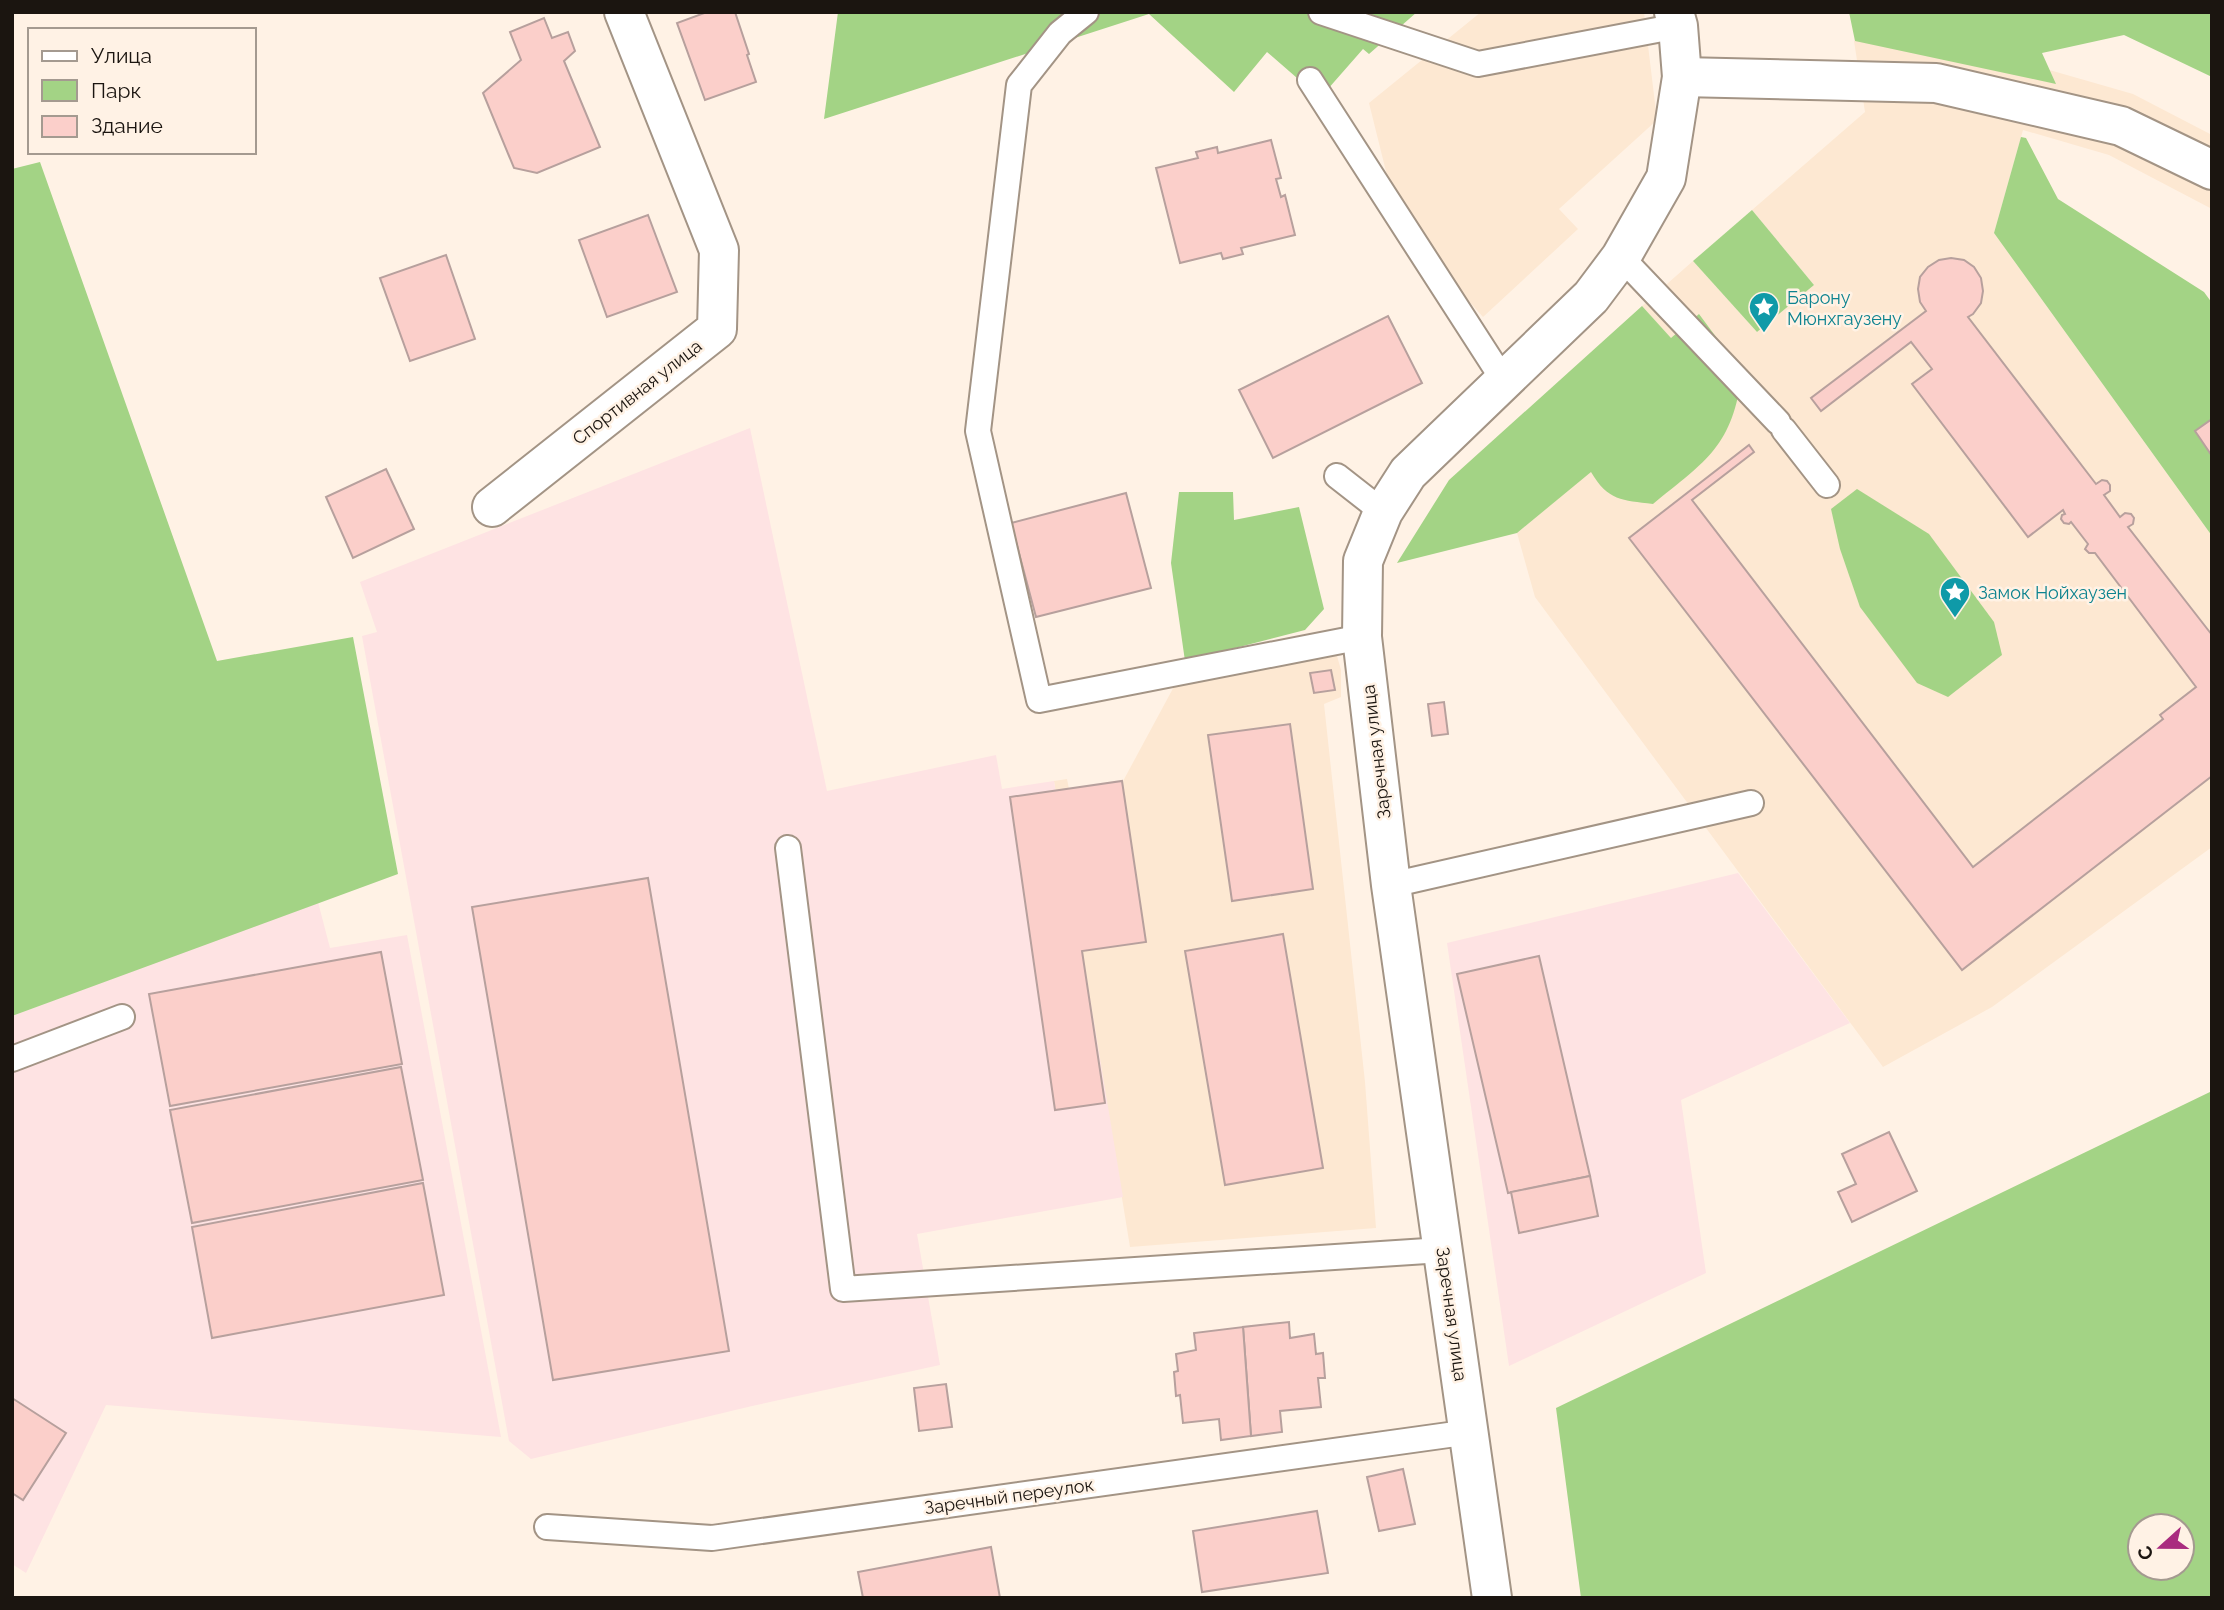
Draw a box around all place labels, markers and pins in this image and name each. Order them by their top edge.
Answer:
place label: Барону Мюнхгаузену [1787,287,1902,329]
place icon: Барону Мюнхгаузену [1747,290,1781,334]
place icon: Замок Нойхаузен [1938,575,1972,619]
place label: Замок Нойхаузен [1978,582,2127,603]

